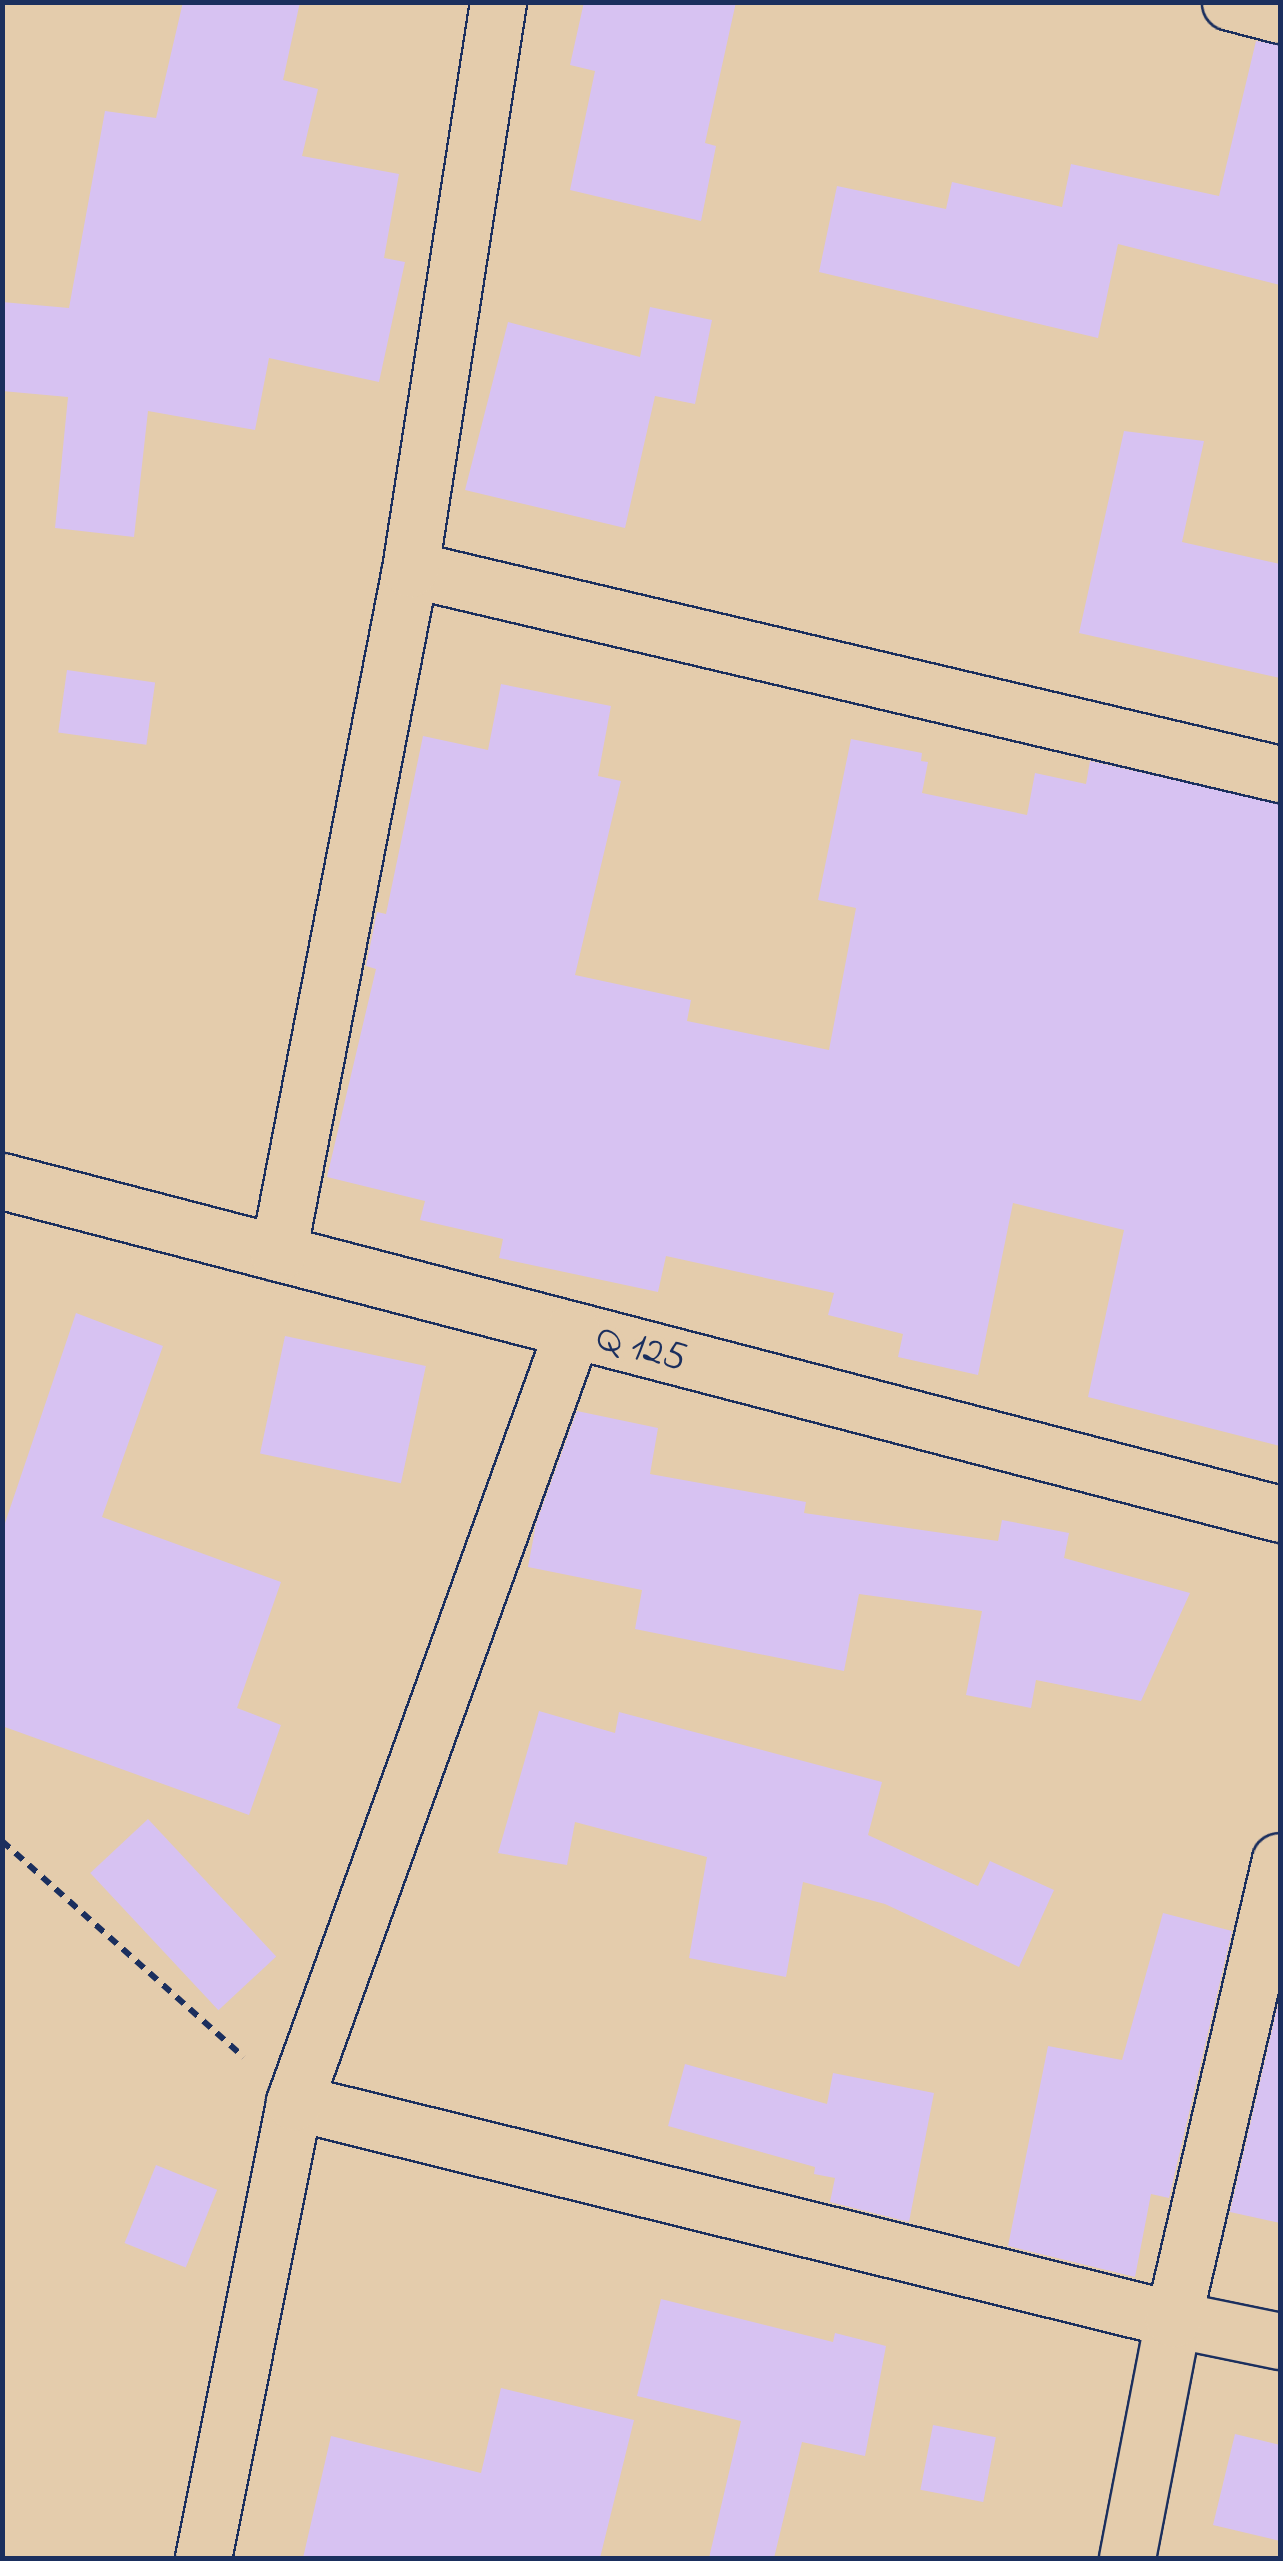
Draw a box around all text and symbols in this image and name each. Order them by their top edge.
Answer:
street label: Q 125 [591,1316,691,1384]

